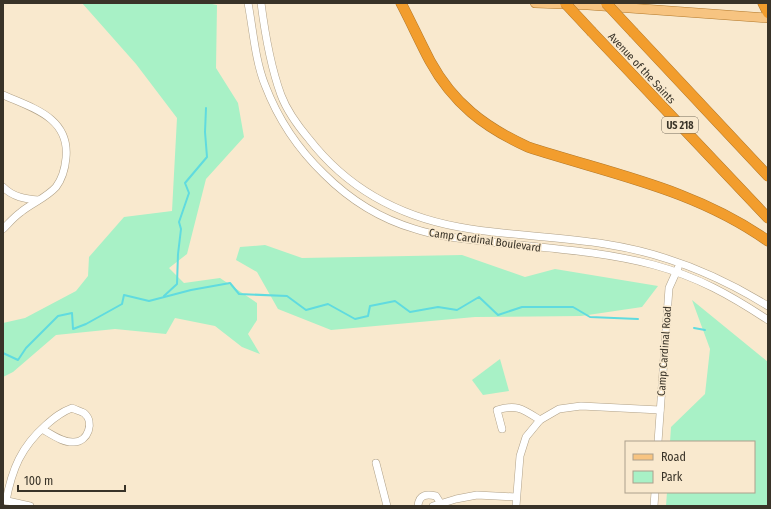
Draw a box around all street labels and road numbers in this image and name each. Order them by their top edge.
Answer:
street label: Avenue of the Saints [605,30,678,107]
road number: US 218 [662,117,698,133]
street label: Camp Cardinal Boulevard [428,226,542,255]
street label: Camp Cardinal Road [655,306,674,396]

